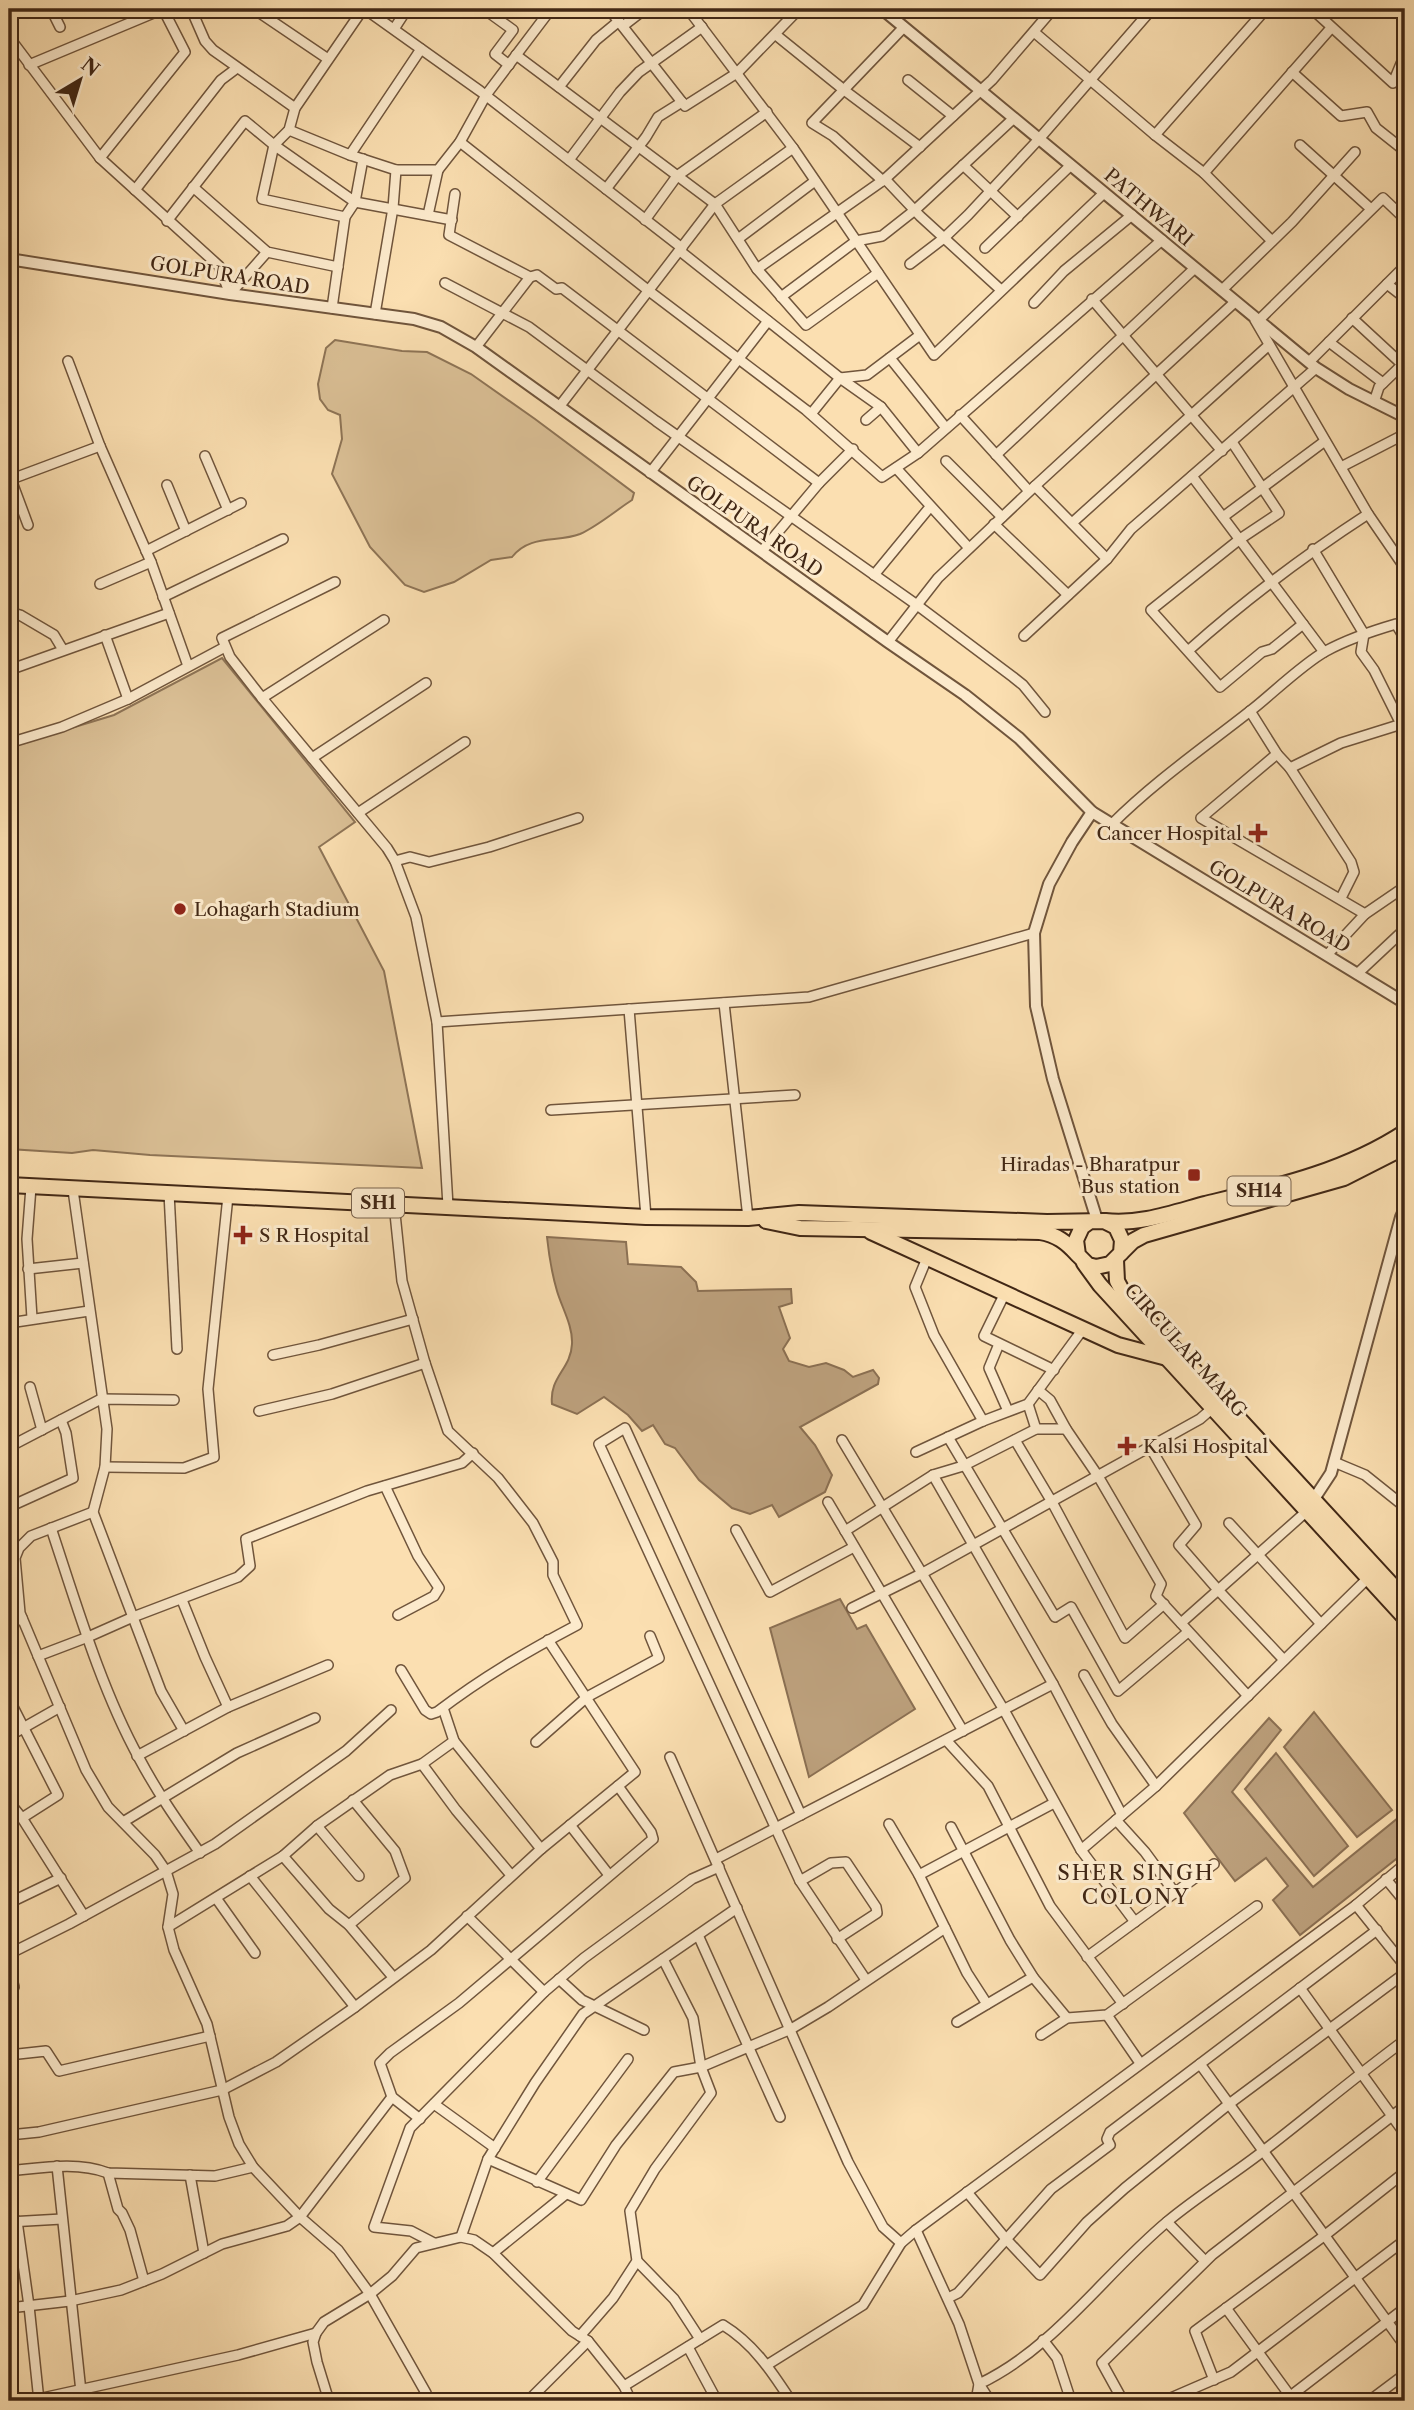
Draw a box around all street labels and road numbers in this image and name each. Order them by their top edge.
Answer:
street label: PATHWARI [1099,163,1198,251]
street label: GOLPURA ROAD [148,252,311,299]
street label: GOLPURA ROAD [682,471,827,582]
street label: GOLPURA ROAD [1205,855,1355,958]
road number: SH14 [1228,1176,1290,1206]
road number: SH1 [352,1188,404,1218]
street label: CIRCULAR MARG [1120,1279,1252,1422]

